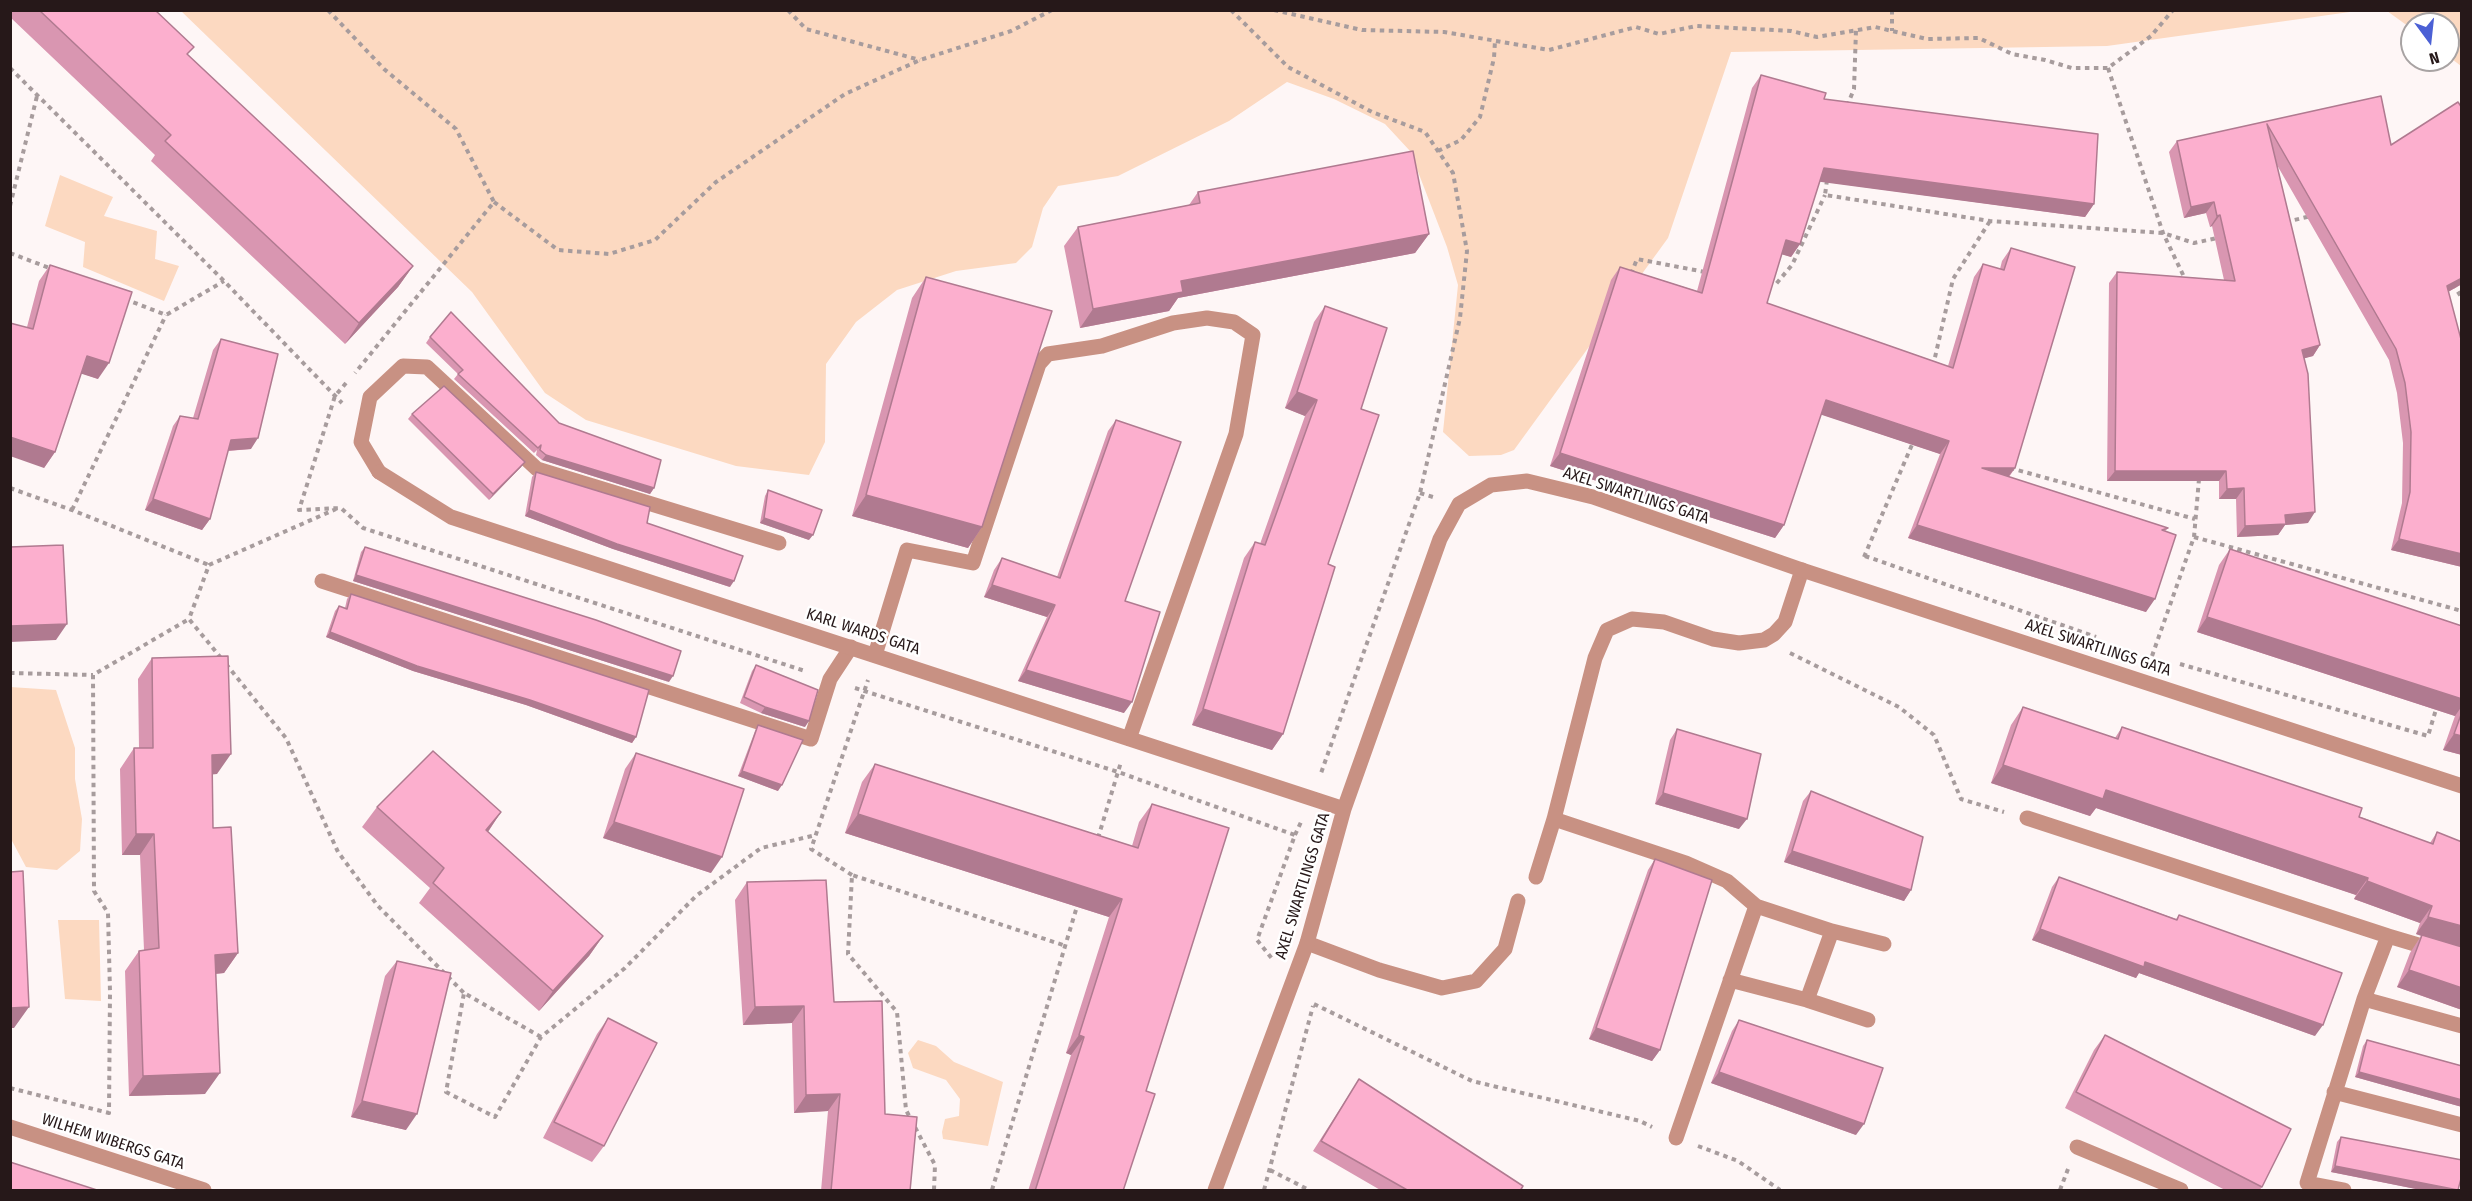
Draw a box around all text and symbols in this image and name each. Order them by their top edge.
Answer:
north arrow [2400,12,2460,72]
text: N [2427,48,2441,68]
street label: AXEL SWARTLINGS GATA [1561,463,1711,529]
street label: KARL WARDS GATA [804,605,922,659]
street label: AXEL SWARTLINGS GATA [2023,615,2173,681]
street label: AXEL SWARTLINGS GATA [1272,810,1334,962]
street label: WILHEM WIBERGS GATA [39,1110,187,1174]

